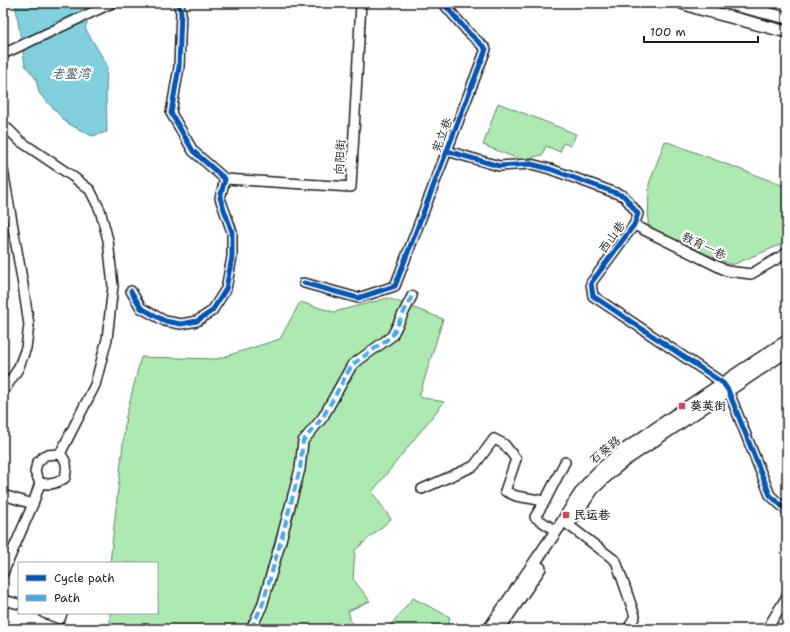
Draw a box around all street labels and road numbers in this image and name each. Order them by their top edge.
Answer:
street label: 宪立巷 [428,115,456,155]
street label: 向阳街 [331,139,349,175]
street label: 西山巷 [595,218,629,256]
street label: 教育一巷 [679,228,729,264]
street label: 石葵路 [586,432,624,468]

